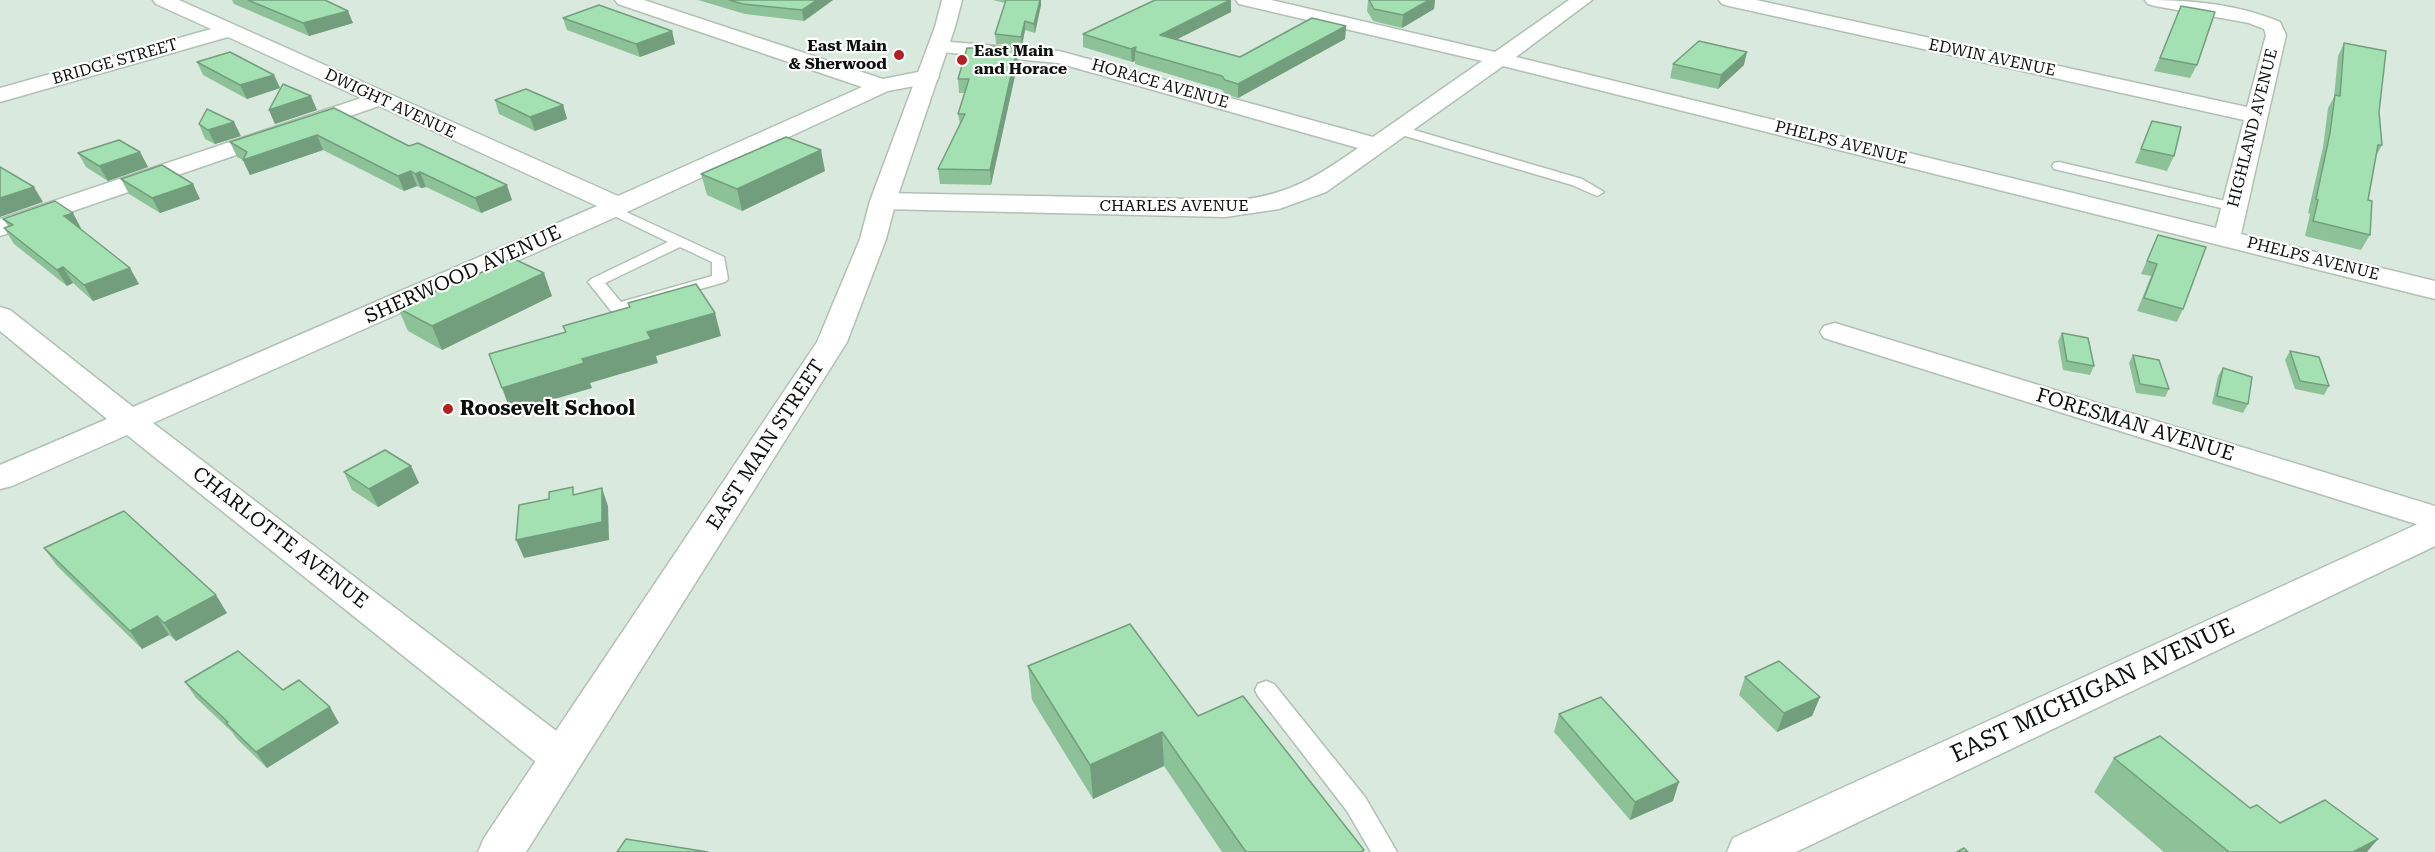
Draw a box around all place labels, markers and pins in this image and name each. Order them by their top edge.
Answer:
place label: East Main & Sherwood [788,36,887,74]
place label: East Main and Horace [974,41,1067,79]
marker: East Main & Sherwood [892,48,906,62]
marker: East Main and Horace [955,53,969,67]
place label: Roosevelt School [460,397,635,421]
marker: Roosevelt School [441,402,455,416]

